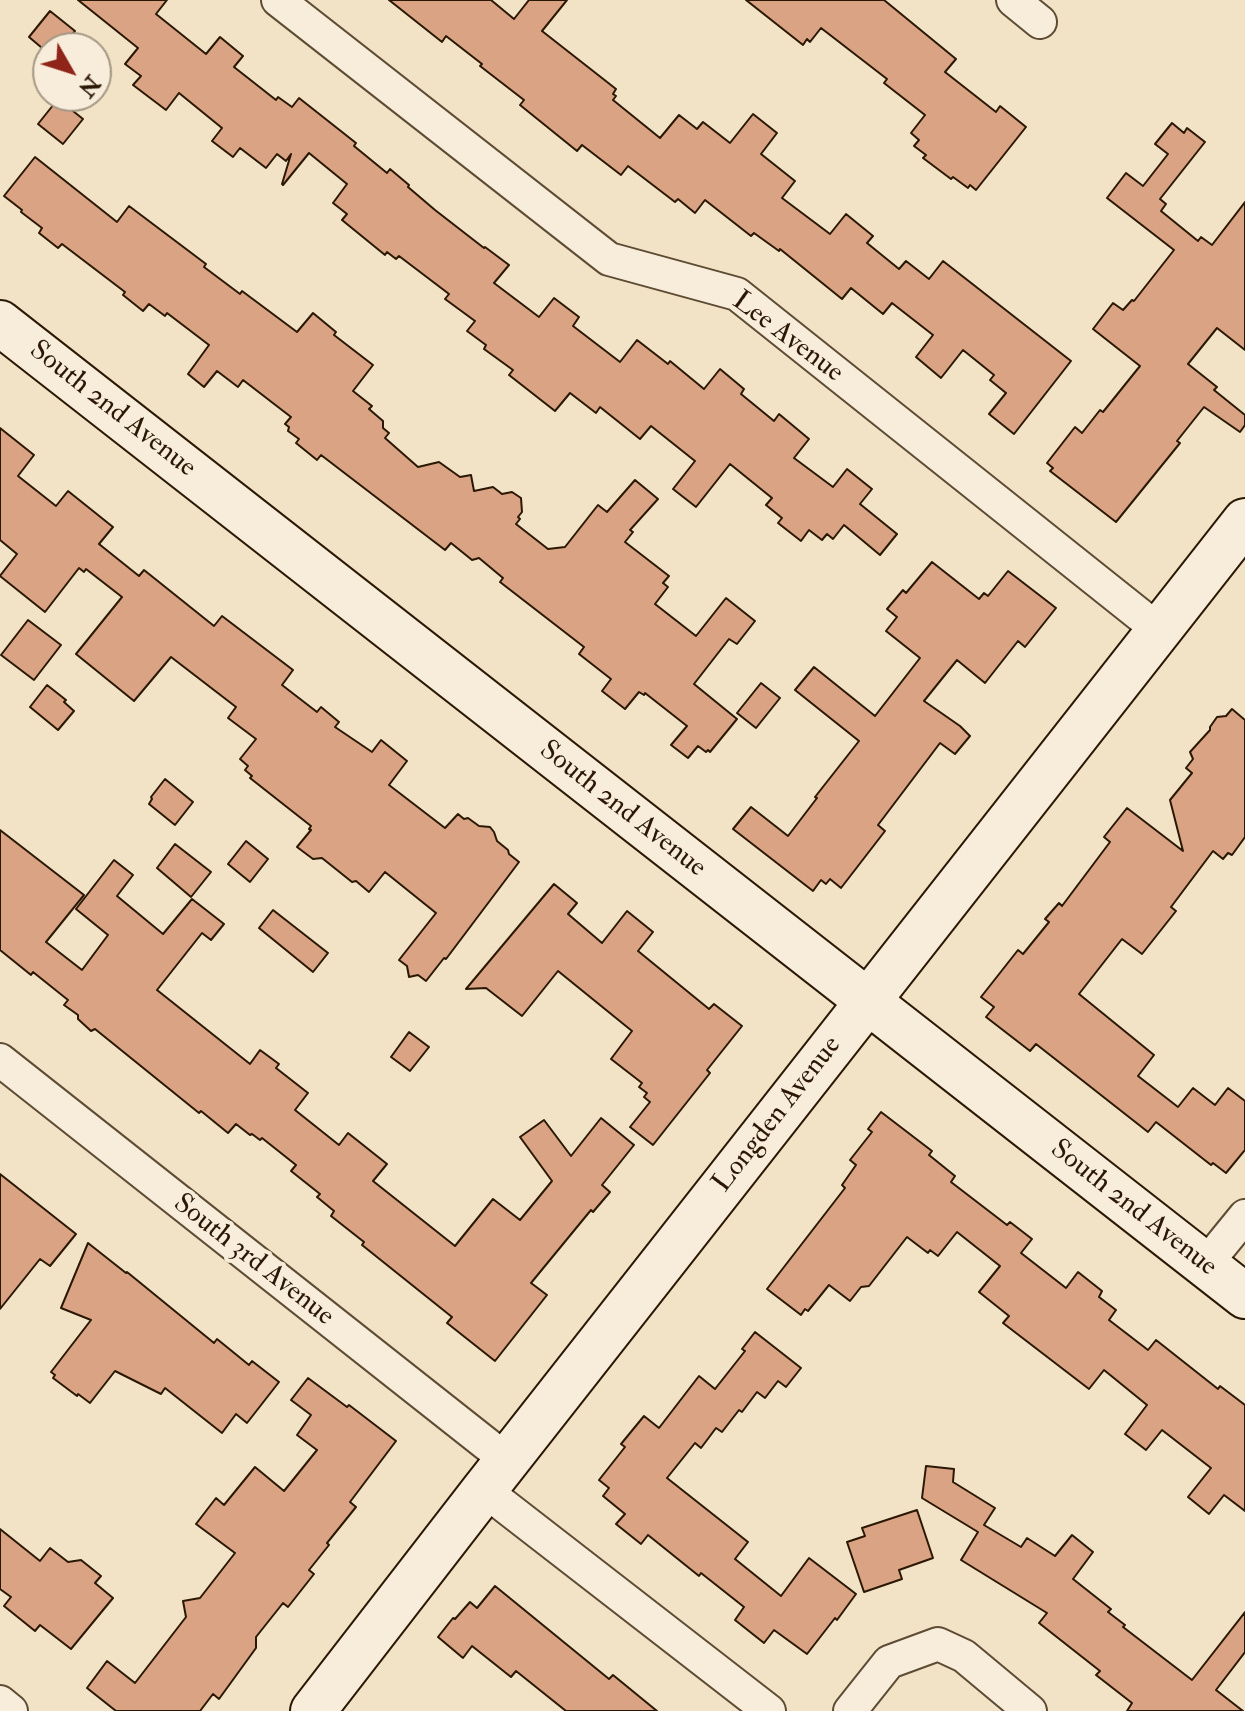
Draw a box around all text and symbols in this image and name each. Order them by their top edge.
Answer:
north arrow [32,32,112,112]
text: N [72,69,106,102]
street label: Lee Avenue [725,285,849,391]
street label: South 2nd Avenue [22,334,202,486]
street label: South 2nd Avenue [532,734,712,886]
street label: Longden Avenue [707,1030,849,1200]
street label: South 2nd Avenue [1043,1133,1223,1285]
street label: South 3rd Avenue [166,1188,340,1334]

